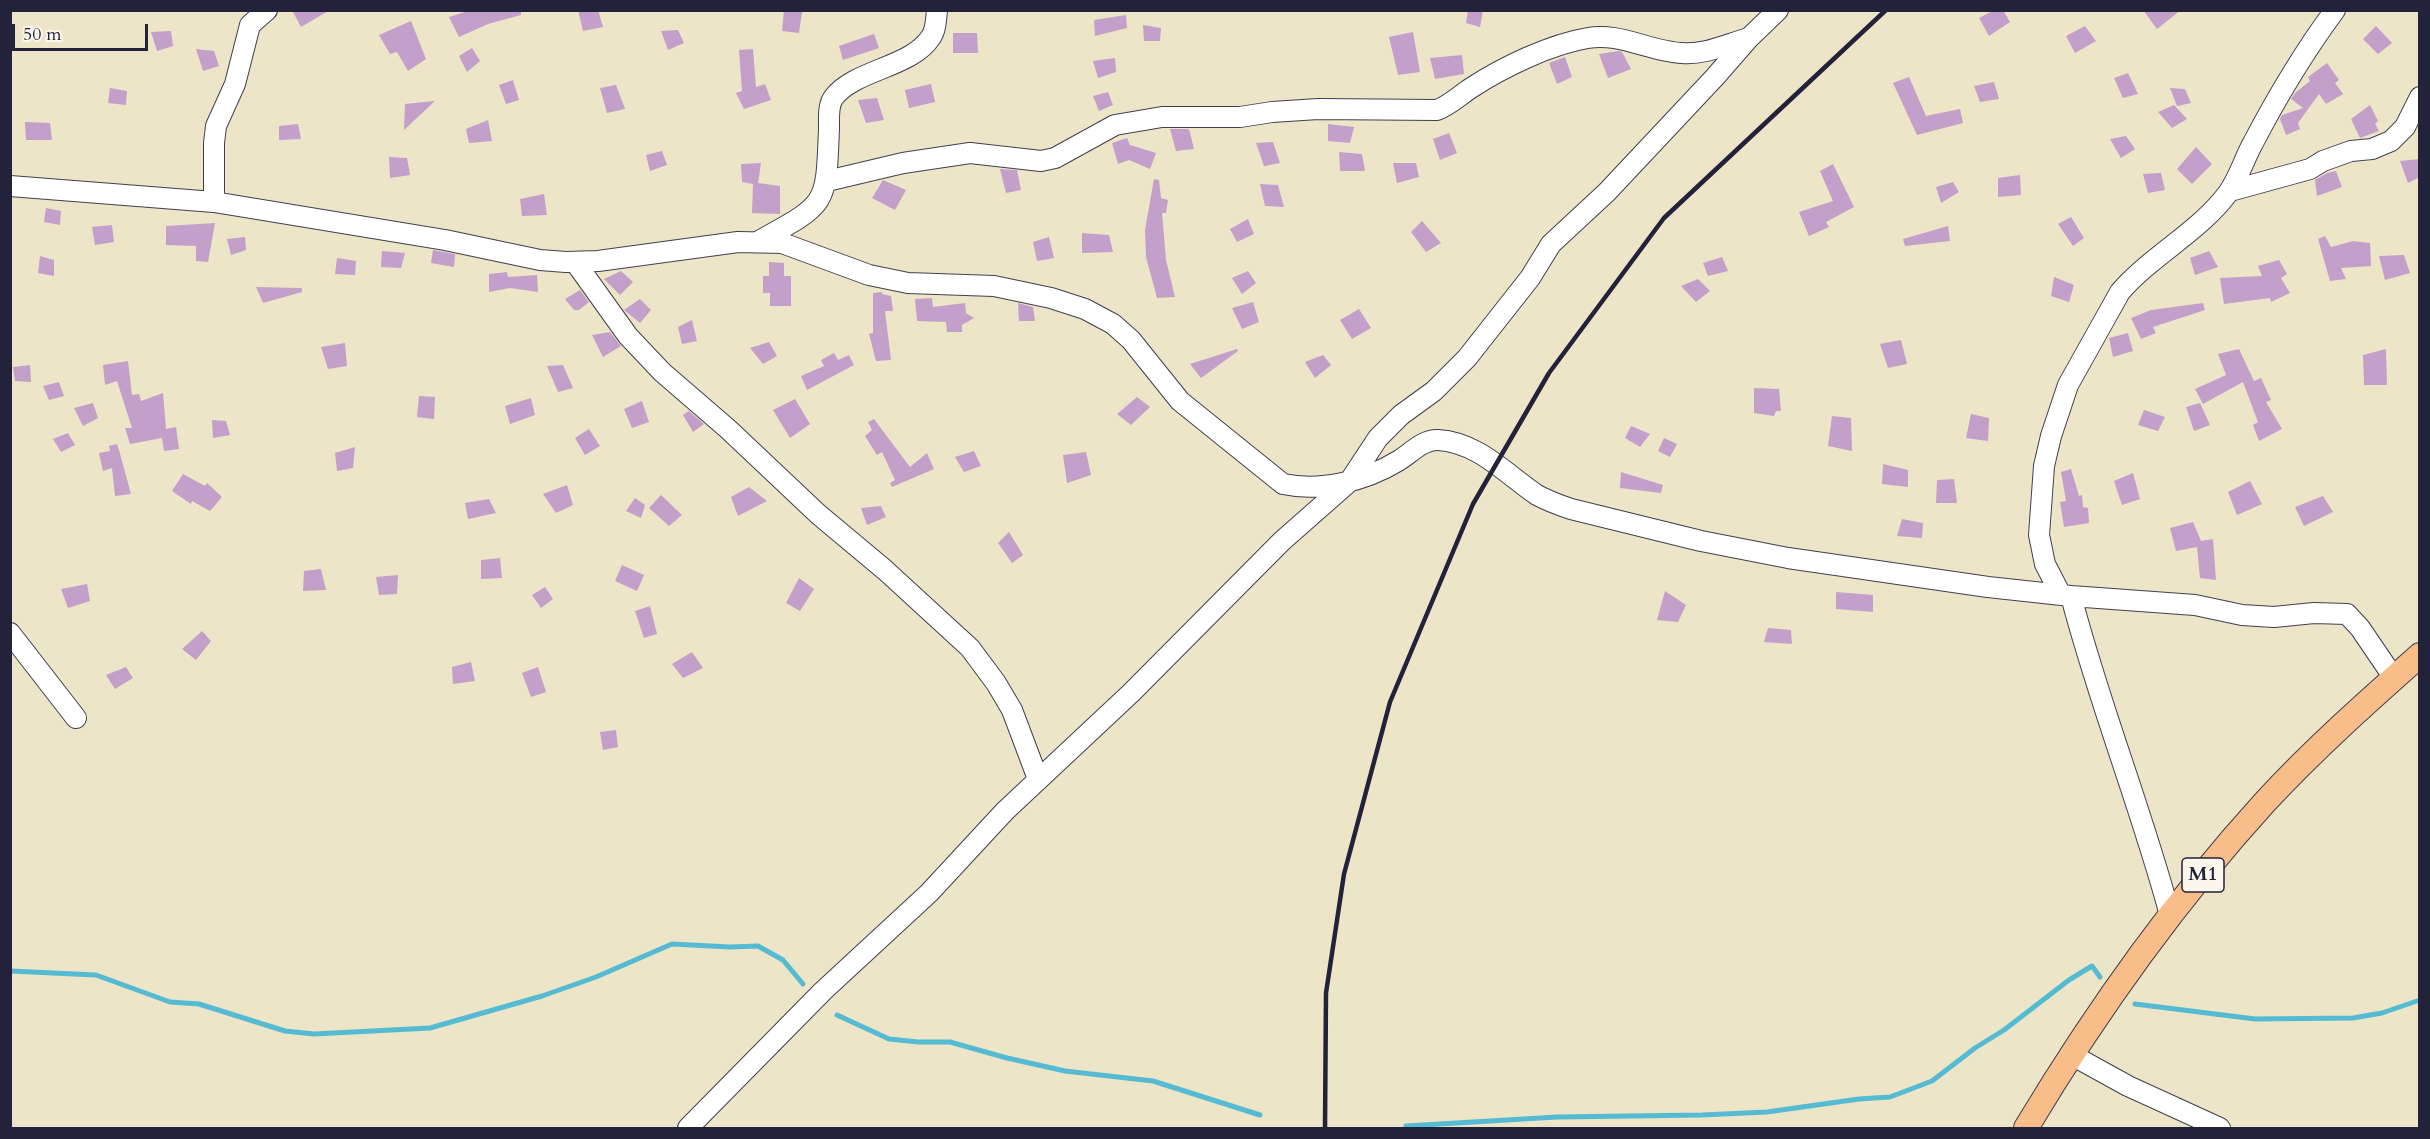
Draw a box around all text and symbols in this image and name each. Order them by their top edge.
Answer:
scale bar [15,12,152,50]
text: 50 m [23,22,62,47]
road number: M1 [2182,858,2224,892]

